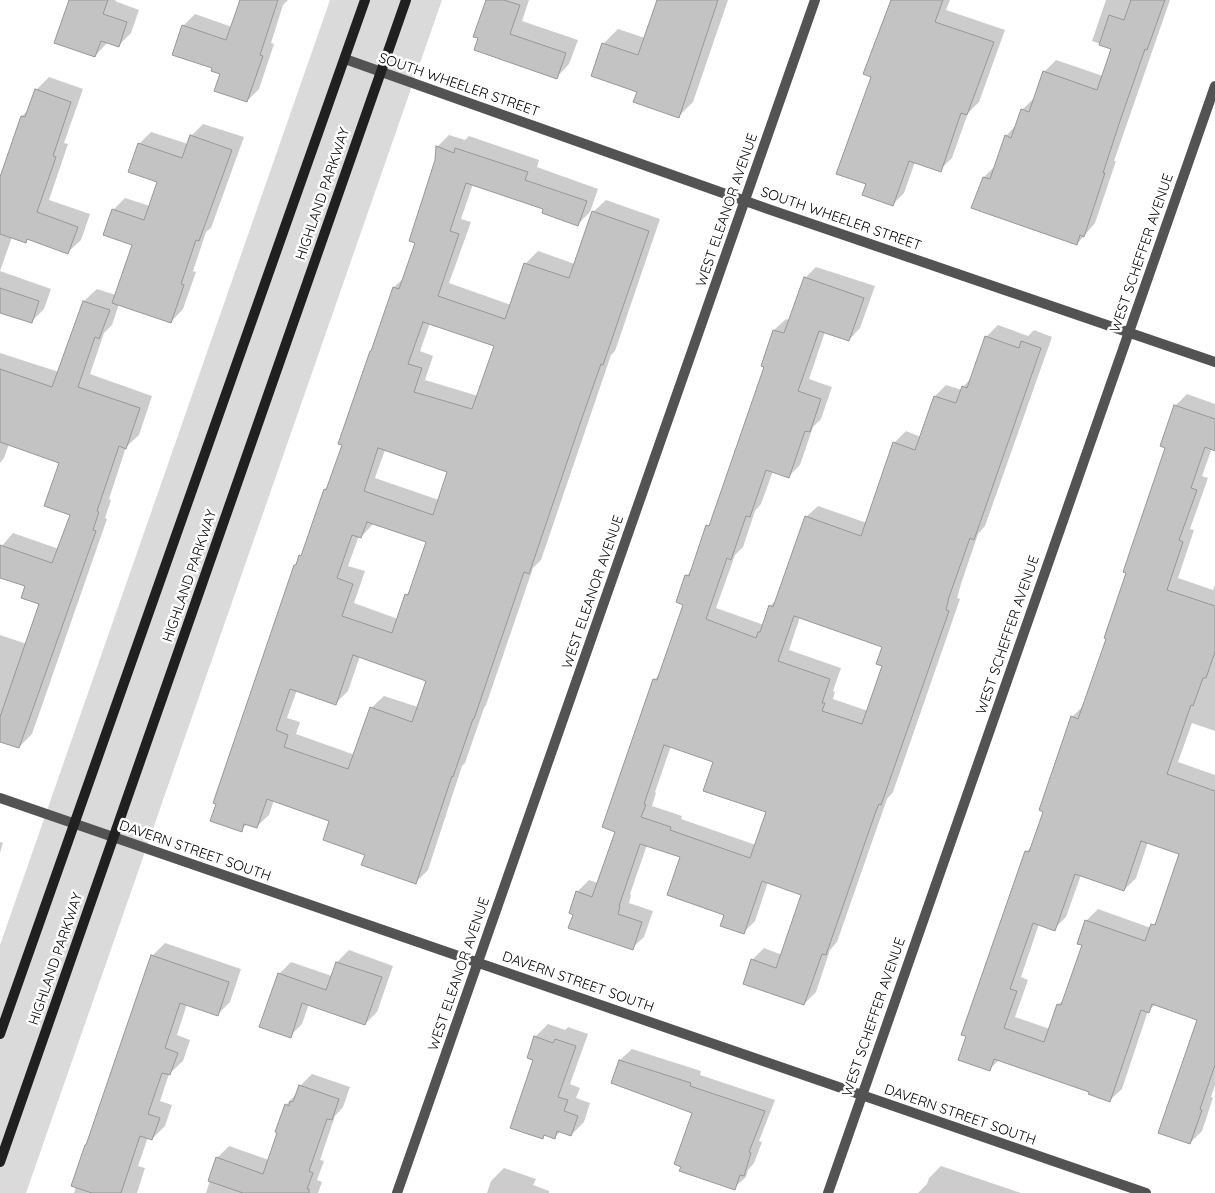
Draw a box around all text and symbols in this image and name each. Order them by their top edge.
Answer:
street label: SOUTH WHEELER STREET [376,50,542,120]
street label: HIGHLAND PARKWAY [292,126,354,262]
street label: WEST ELEANOR AVENUE [693,131,761,289]
street label: WEST SCHEFFER AVENUE [1107,171,1177,335]
street label: SOUTH WHEELER STREET [758,184,924,254]
street label: HIGHLAND PARKWAY [159,508,221,644]
street label: WEST ELEANOR AVENUE [559,513,627,671]
street label: WEST SCHEFFER AVENUE [973,553,1043,717]
street label: DAVERN STREET SOUTH [117,817,273,885]
street label: HIGHLAND PARKWAY [25,891,87,1027]
street label: WEST ELEANOR AVENUE [425,895,493,1053]
street label: WEST SCHEFFER AVENUE [839,935,909,1099]
street label: DAVERN STREET SOUTH [500,948,656,1016]
street label: DAVERN STREET SOUTH [882,1081,1038,1149]

